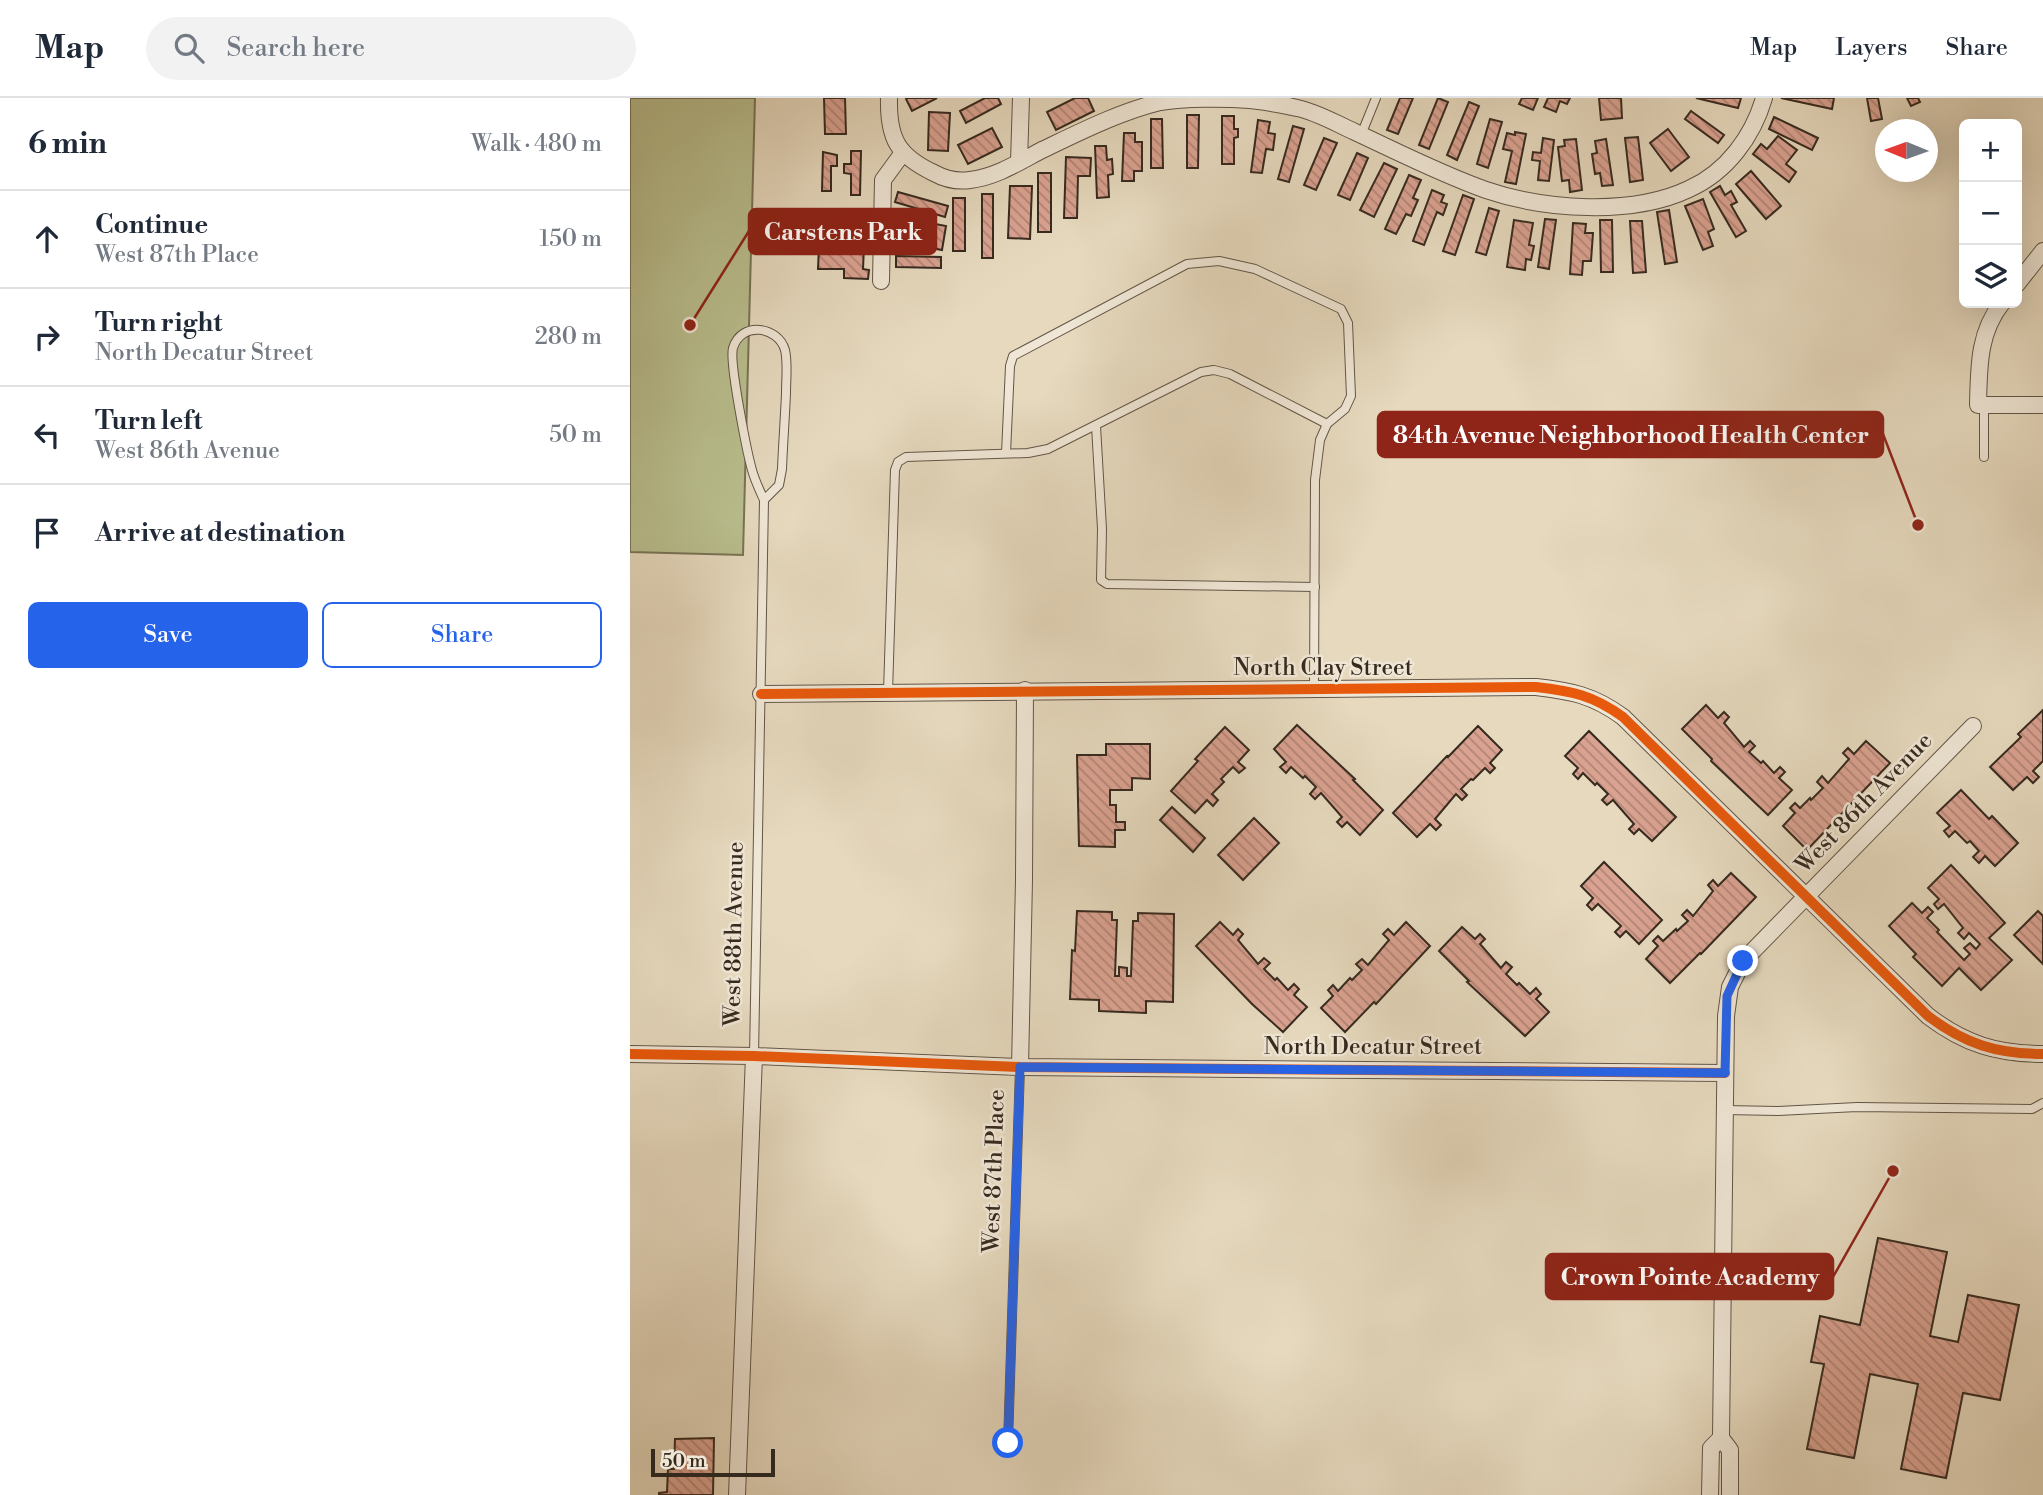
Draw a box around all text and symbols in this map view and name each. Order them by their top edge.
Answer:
search box [146,17,636,80]
text: Map [35,28,104,69]
icon: search [170,29,208,67]
text: Search here [226,32,365,64]
text: Map [1750,33,1797,63]
text: Layers [1835,33,1907,63]
text: Share [1945,33,2008,63]
north arrow [1875,119,1938,182]
map controls [1959,119,2022,308]
button: + [1959,119,2022,182]
text: 6 min [28,125,107,163]
text: Walk · 480 m [471,130,602,158]
button: − [1959,182,2022,245]
text: Continue [95,209,208,241]
callout: Carstens Park [749,209,936,254]
text: Carstens Park [764,218,923,248]
icon: ahead [28,220,66,258]
text: 150 m [539,225,602,253]
text: West 87th Place [95,241,259,269]
button: layers [1959,245,2022,308]
text: Turn right [95,307,223,339]
icon: right [28,318,66,356]
text: 280 m [535,323,602,351]
text: North Decatur Street [95,339,313,367]
text: Turn left [95,405,203,437]
callout: 84th Avenue Neighborhood Health Center [1378,412,1883,457]
icon: left [28,416,66,454]
text: 50 m [549,421,602,449]
text: 84th Avenue Neighborhood Health Center [1393,421,1869,451]
text: West 86th Avenue [95,437,280,465]
icon: arrive [28,514,66,552]
text: Arrive at destination [95,517,345,549]
button: Save [28,602,308,668]
button: Share [322,602,602,668]
street label: North Clay Street [1233,654,1413,682]
street label: West 86th Avenue [1789,727,1938,880]
street label: West 88th Avenue [718,841,750,1028]
route end [1727,945,1758,976]
street label: North Decatur Street [1264,1033,1482,1061]
street label: West 87th Place [977,1089,1011,1254]
callout: Crown Pointe Academy [1546,1254,1833,1299]
text: Crown Pointe Academy [1560,1263,1821,1293]
route start [992,1427,1023,1458]
scale bar [651,1446,775,1478]
text: 50 m [662,1449,706,1473]

